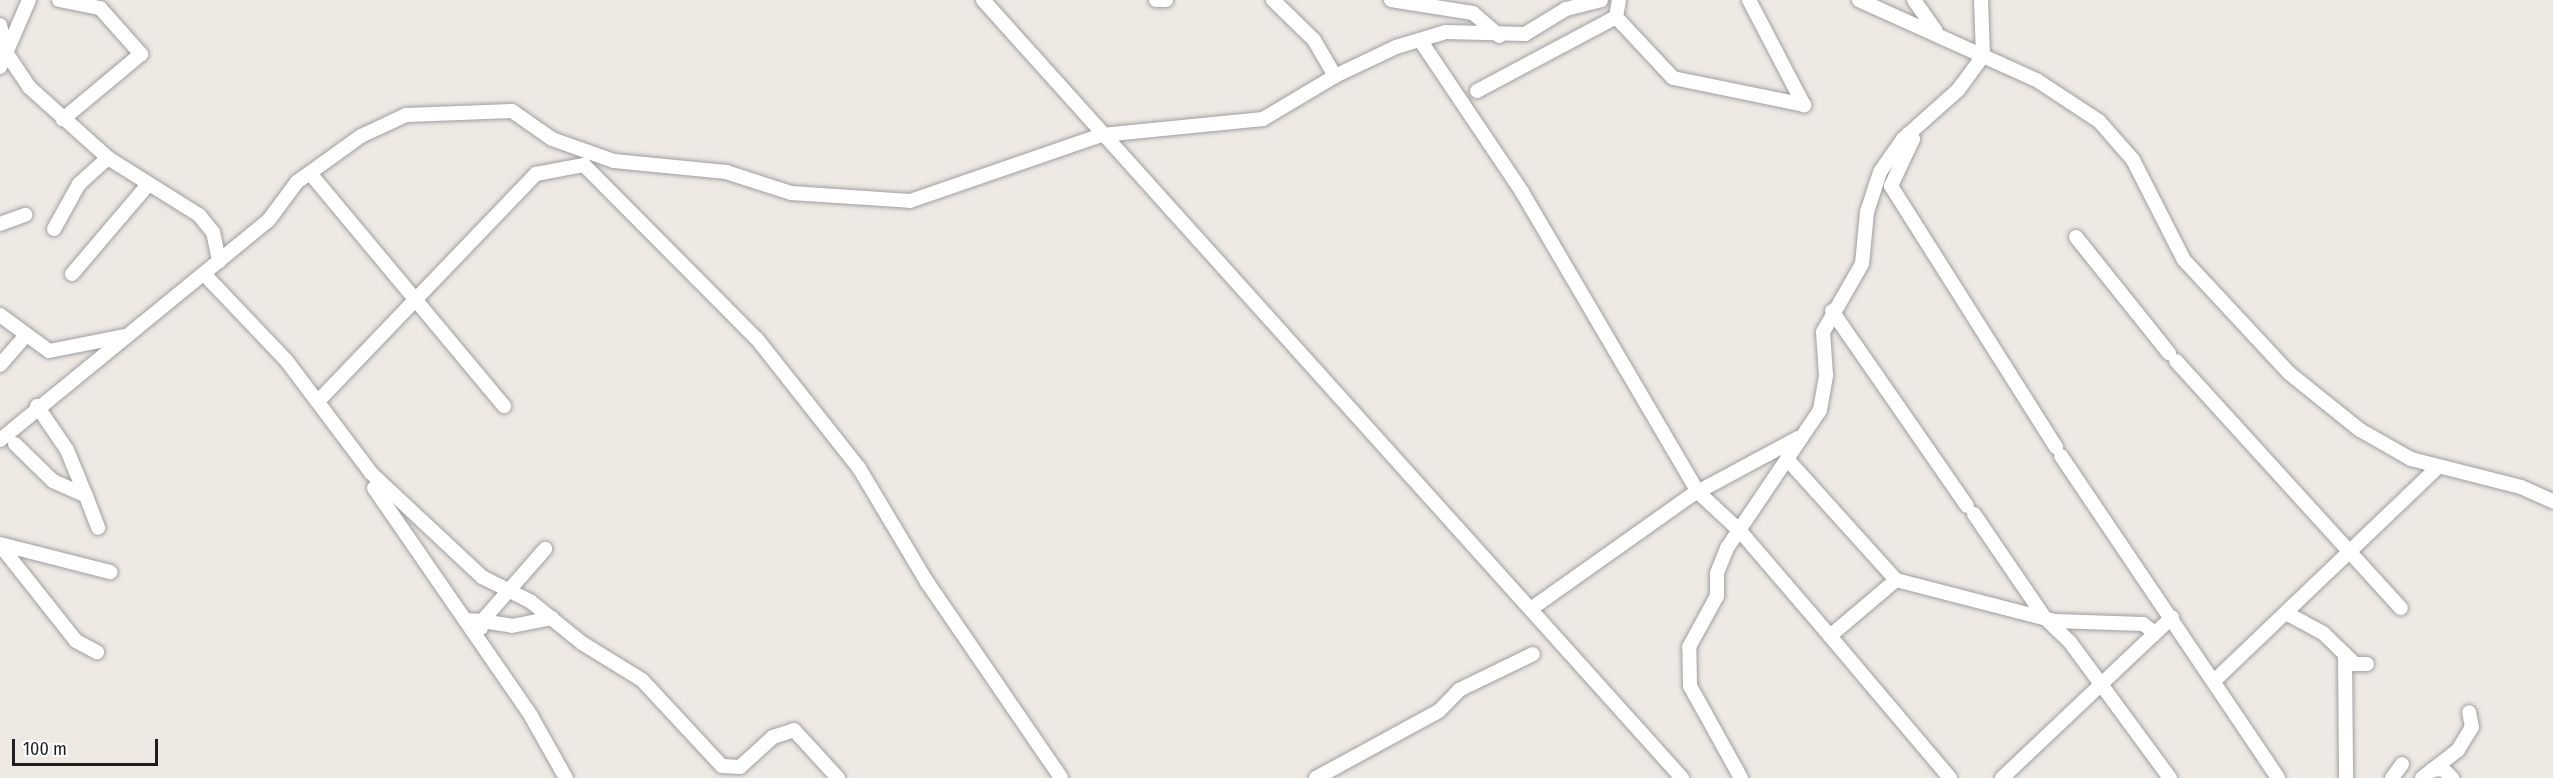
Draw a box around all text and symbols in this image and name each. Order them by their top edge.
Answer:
scale bar [15,727,160,765]
text: 100 m [23,738,67,760]

